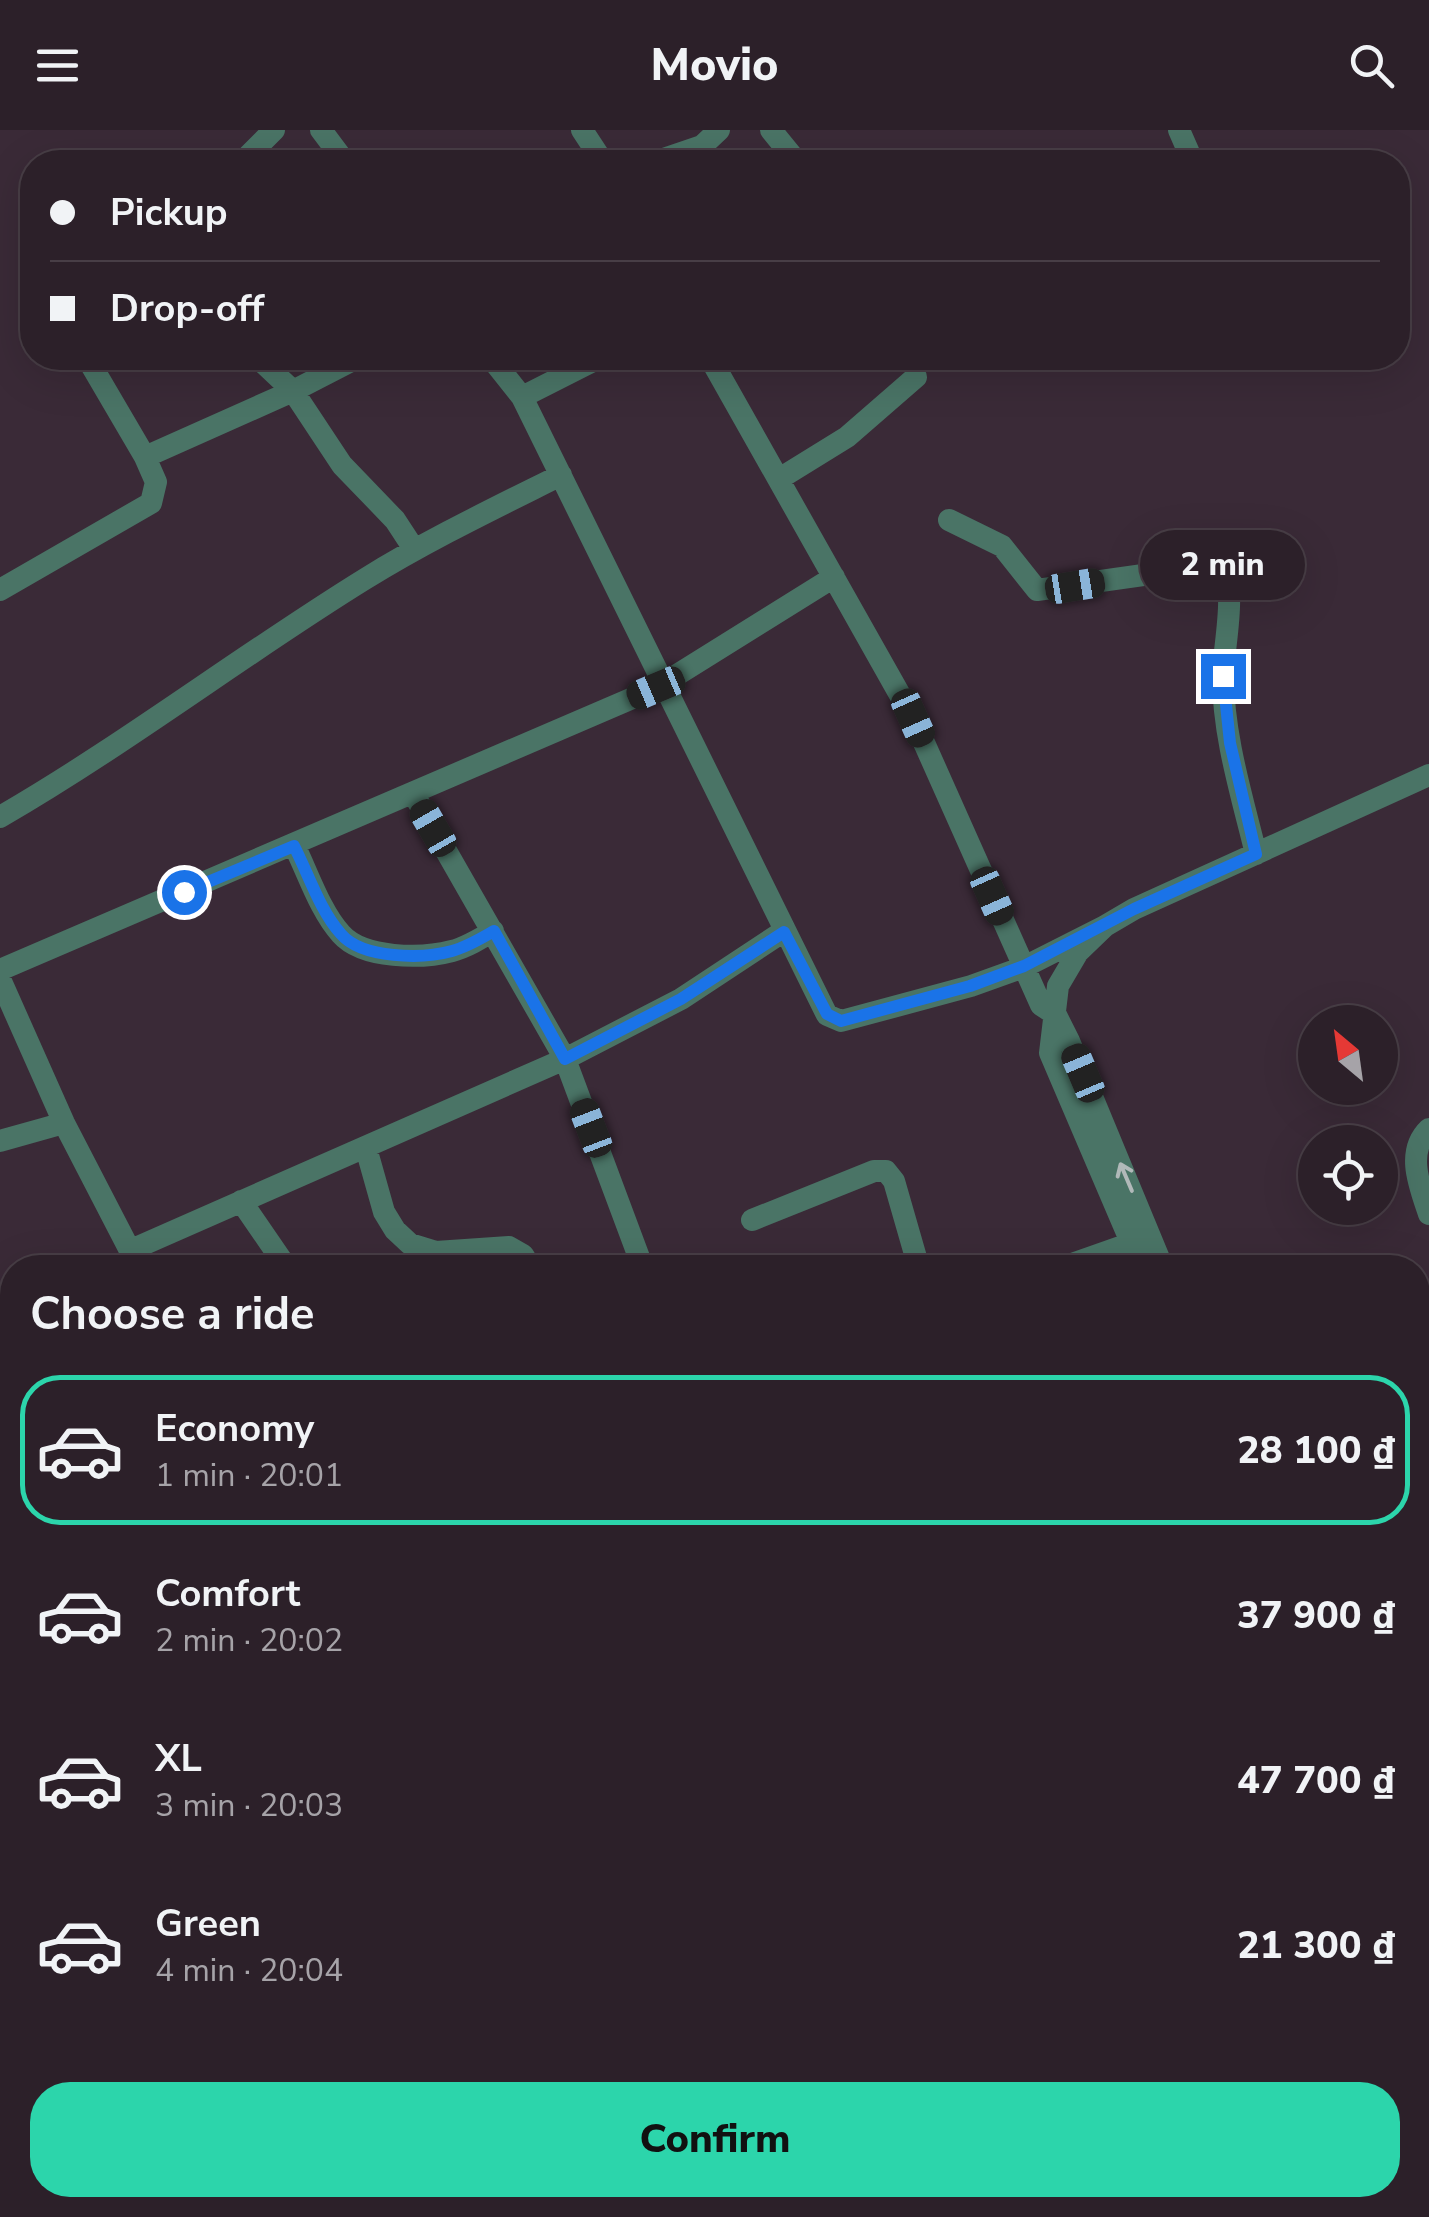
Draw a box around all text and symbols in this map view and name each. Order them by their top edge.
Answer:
text: Movio [651,35,779,96]
icon: menu [30,38,85,93]
icon: search [1344,38,1399,93]
text: Pickup [110,187,228,238]
text: Drop-off [110,283,264,334]
callout: 2 min [1140,531,1306,601]
text: 2 min [1180,543,1265,586]
car [1043,566,1107,606]
route end [1201,654,1246,699]
car [623,662,689,714]
car [887,684,939,752]
car [405,795,461,861]
car [966,862,1018,930]
route start [162,870,207,915]
north arrow [1298,1005,1398,1105]
map controls [1298,1005,1398,1225]
car [1057,1040,1109,1106]
car [566,1095,616,1161]
button: locate [1298,1125,1398,1225]
one-way arrow [1116,1163,1134,1193]
text: Choose a ride [30,1284,315,1345]
text: Economy [155,1403,314,1454]
icon: car [35,1405,125,1495]
text: 28 100 ₫ [1237,1425,1395,1476]
text: 1 min · 20:01 [155,1454,343,1497]
text: Comfort [155,1568,300,1619]
icon: car [35,1570,125,1660]
text: 37 900 ₫ [1237,1590,1395,1641]
text: 2 min · 20:02 [155,1619,343,1662]
text: XL [155,1733,202,1784]
icon: car [35,1735,125,1825]
text: 47 700 ₫ [1237,1755,1395,1806]
text: 3 min · 20:03 [155,1784,343,1827]
text: Green [155,1898,261,1949]
icon: car [35,1900,125,1990]
text: 21 300 ₫ [1237,1920,1395,1971]
text: 4 min · 20:04 [155,1949,343,1992]
button: Confirm [30,2082,1400,2197]

